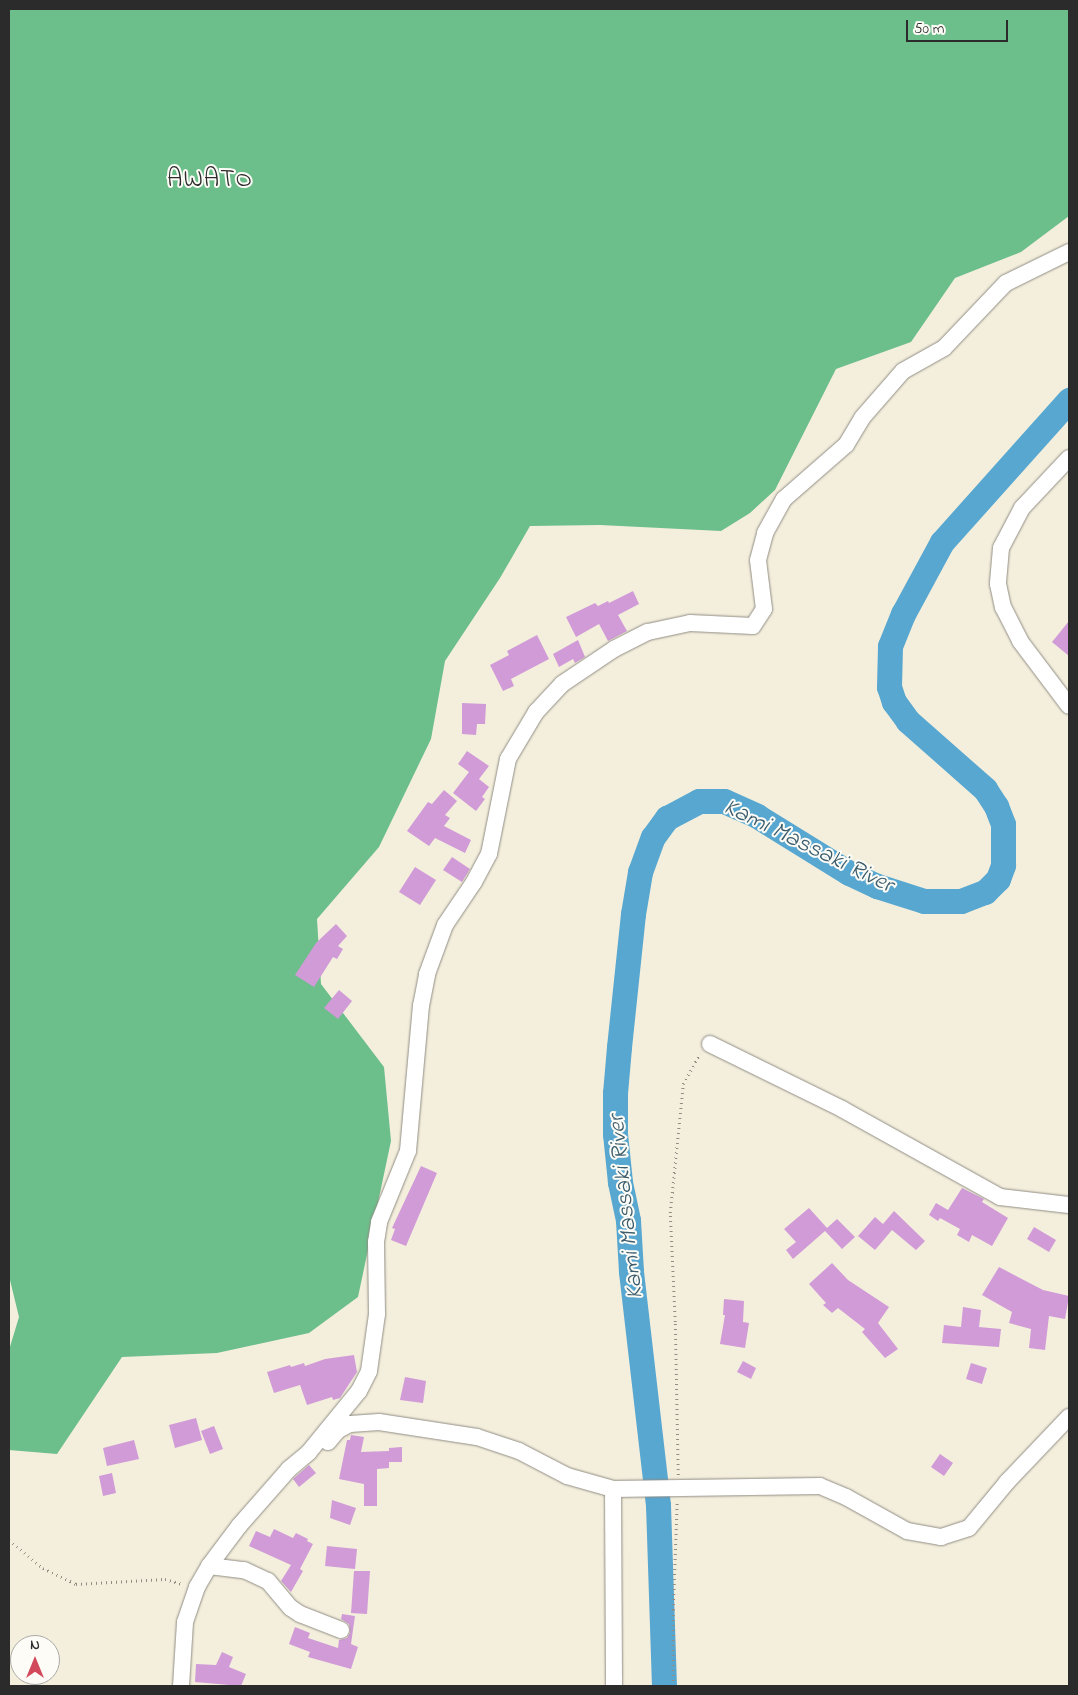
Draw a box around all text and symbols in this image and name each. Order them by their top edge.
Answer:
scale bar [908,10,1010,42]
text: 50 m [914,18,944,40]
district label: AWATO [166,165,254,195]
water label: Kami Massaki River [719,793,897,901]
water label: Kami Massaki River [603,1113,651,1301]
north arrow [10,1635,60,1685]
text: N [30,1635,40,1656]

